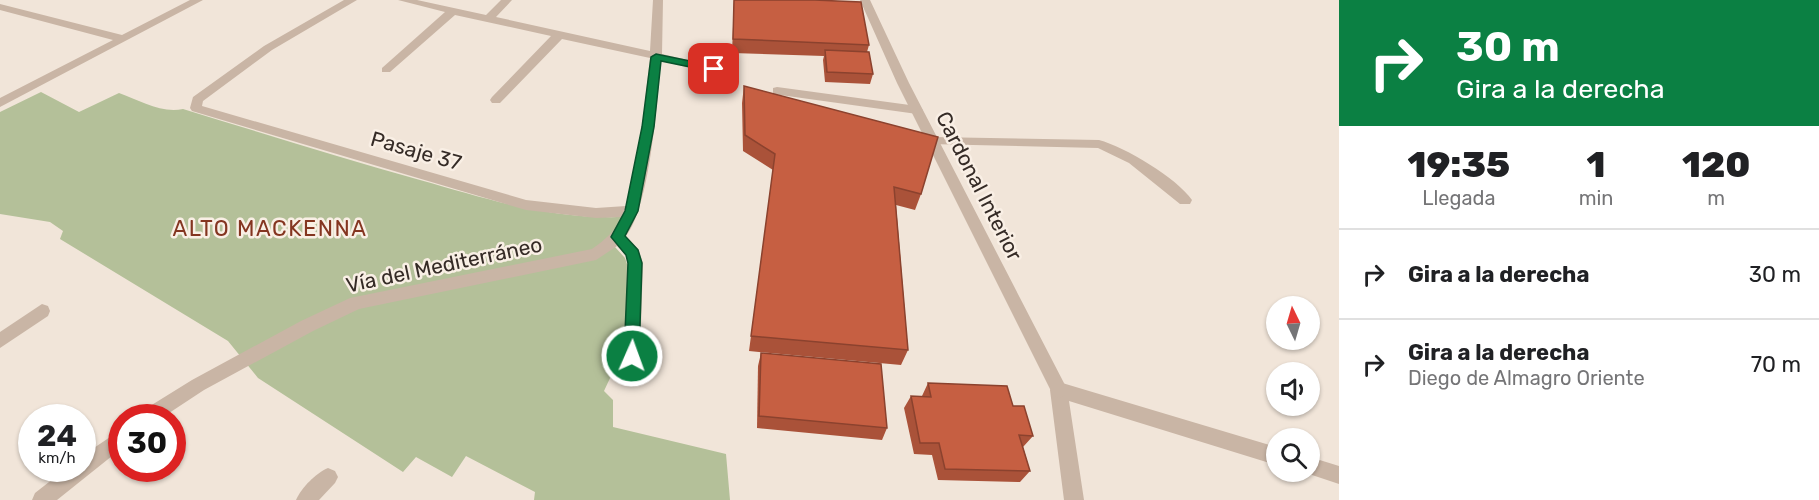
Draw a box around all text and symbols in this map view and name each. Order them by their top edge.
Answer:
text: 30 m [1456,22,1560,72]
icon: right [1357,24,1435,102]
pin [688,43,739,94]
icon: arrive [697,52,730,85]
text: Gira a la derecha [1456,73,1665,105]
street label: Cardonal Interior [931,107,1028,264]
street label: Pasaje 37 [368,126,465,175]
text: 19:35 [1408,143,1510,186]
text: 1 [1587,143,1605,186]
text: 120 [1682,143,1750,186]
text: Llegada [1422,186,1495,210]
text: min [1579,186,1613,210]
text: m [1707,186,1725,210]
district label: ALTO MACKENNA [172,215,368,242]
street label: Vía del Mediterráneo [344,232,544,298]
icon: right [1357,258,1390,291]
text: Gira a la derecha [1408,261,1589,288]
text: 30 m [1749,261,1801,288]
north arrow [1266,296,1320,350]
map controls [1266,296,1320,482]
position arrow [600,324,664,388]
text: Gira a la derecha [1408,339,1589,366]
icon: right [1357,348,1390,381]
text: 70 m [1751,351,1801,378]
button: sound [1266,362,1320,416]
text: Diego de Almagro Oriente [1408,366,1645,390]
speed limit sign: 30 [108,404,186,482]
text: 24 [37,418,77,454]
button: search [1266,428,1320,482]
text: km/h [38,449,76,467]

